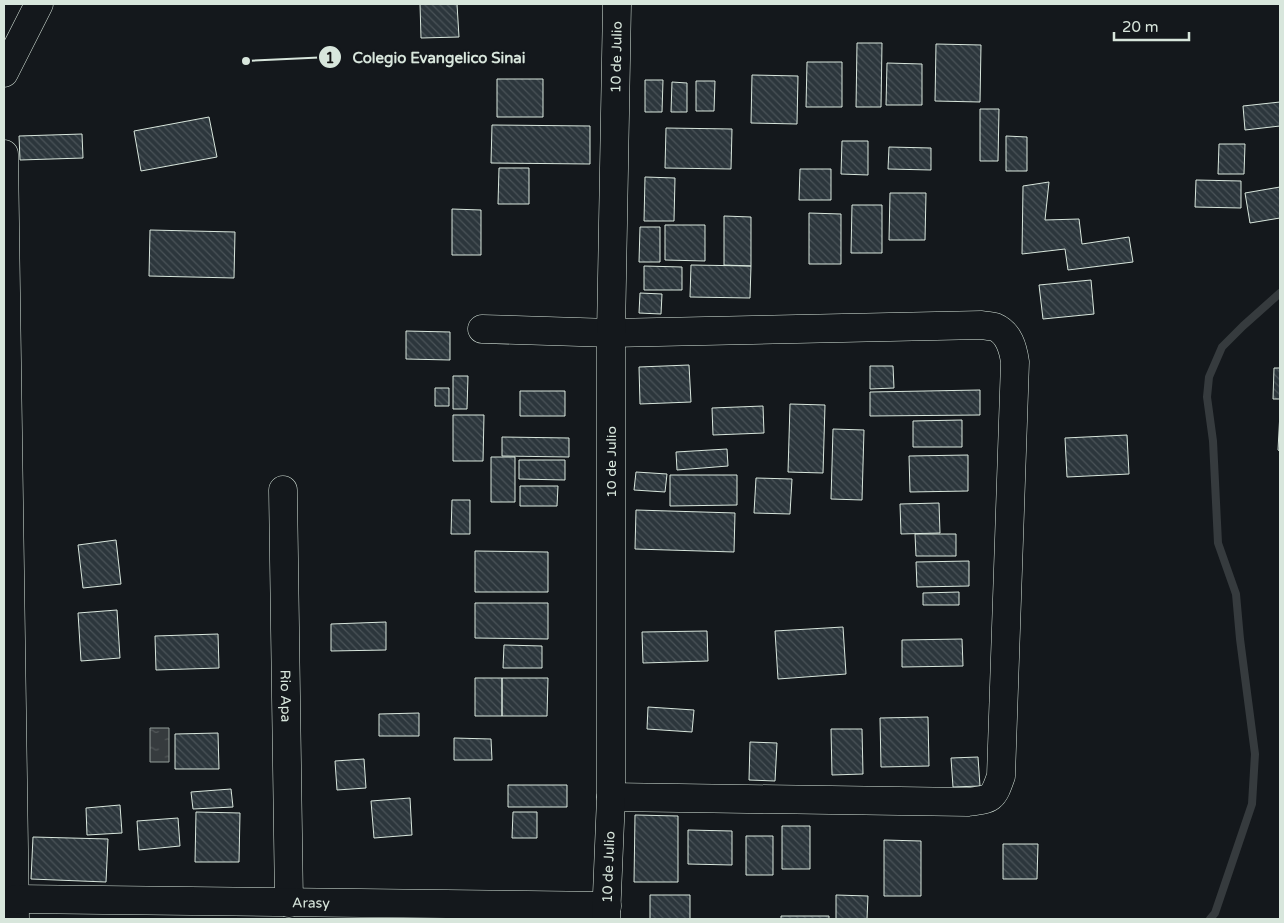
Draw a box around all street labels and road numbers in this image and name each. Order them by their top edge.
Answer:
street label: 10 de Julio [607,21,626,93]
street label: 10 de Julio [603,426,620,498]
street label: Rio Apa [277,670,294,722]
street label: 10 de Julio [599,831,619,903]
street label: Arasy [292,894,330,912]

